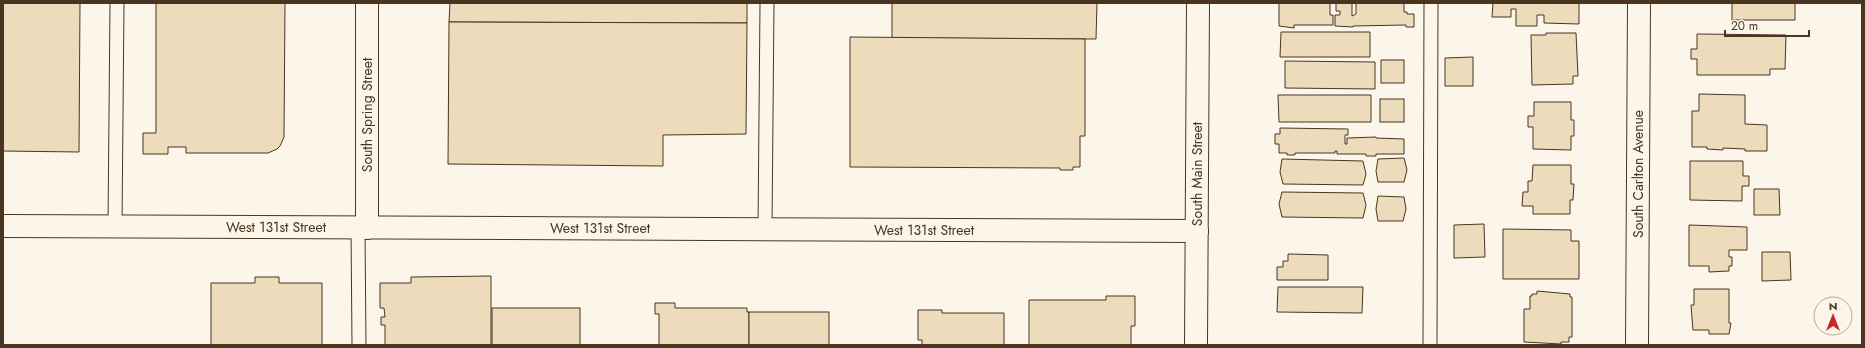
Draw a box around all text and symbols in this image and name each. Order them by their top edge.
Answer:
scale bar [1725,12,1809,38]
text: 20 m [1731,17,1758,35]
street label: South Spring Street [357,57,377,172]
street label: South Carlton Avenue [1628,110,1648,238]
street label: South Main Street [1187,121,1207,226]
street label: West 131st Street [226,217,327,237]
street label: West 131st Street [550,218,651,238]
street label: West 131st Street [874,220,975,240]
north arrow [1813,296,1853,336]
text: N [1829,298,1837,314]

